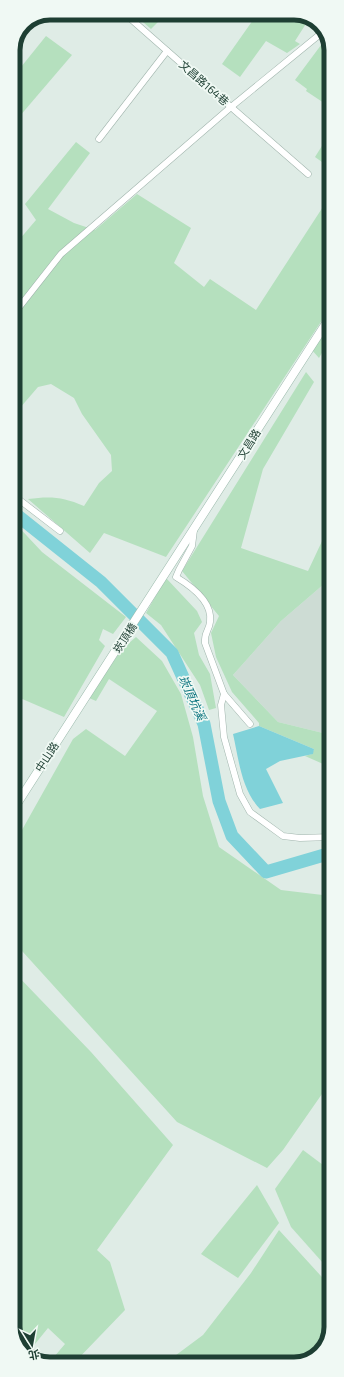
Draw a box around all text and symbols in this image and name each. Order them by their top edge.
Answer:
street label: 文昌路164巷 [177,58,232,108]
street label: 文昌路 [234,426,263,461]
street label: 崁頂橋 [110,620,139,655]
water label: 崁頂坑溪 [177,673,210,724]
street label: 中山路 [32,739,61,774]
north arrow [12,1325,52,1365]
text: 北 [27,1348,41,1363]

